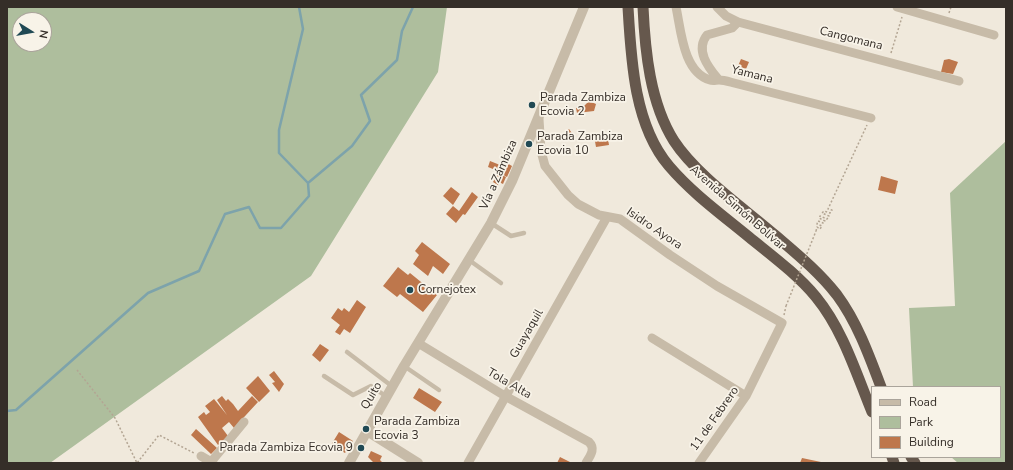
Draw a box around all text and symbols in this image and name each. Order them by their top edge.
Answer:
north arrow [12,12,52,52]
street label: Cangomana [818,24,884,54]
text: N [35,29,51,40]
street label: Yamana [730,63,774,87]
place label: Parada Zambiza Ecovia 2 [540,91,626,119]
marker: Parada Zambiza Ecovia 2 [527,100,537,110]
place label: Parada Zambiza Ecovia 10 [537,130,623,158]
street label: Vía a Zámbiza [477,138,521,212]
marker: Parada Zambiza Ecovia 10 [524,139,534,149]
street label: Avenida Simón Bolívar [686,163,788,253]
street label: Isidro Ayora [623,205,685,253]
place label: Cornejotex [418,283,476,297]
marker: Cornejotex [405,285,415,295]
street label: Guayaquil [507,307,547,361]
street label: Tola Alta [484,366,534,402]
street label: Quito [358,380,386,412]
street label: 11 de Febrero [688,384,742,454]
legend [871,386,1001,458]
text: Road [909,394,937,410]
text: Park [909,414,933,430]
place label: Parada Zambiza Ecovia 3 [374,415,460,443]
marker: Parada Zambiza Ecovia 3 [361,424,371,434]
text: Building [909,434,954,450]
place label: Parada Zambiza Ecovia 9 [219,441,353,455]
marker: Parada Zambiza Ecovia 9 [356,443,366,453]

